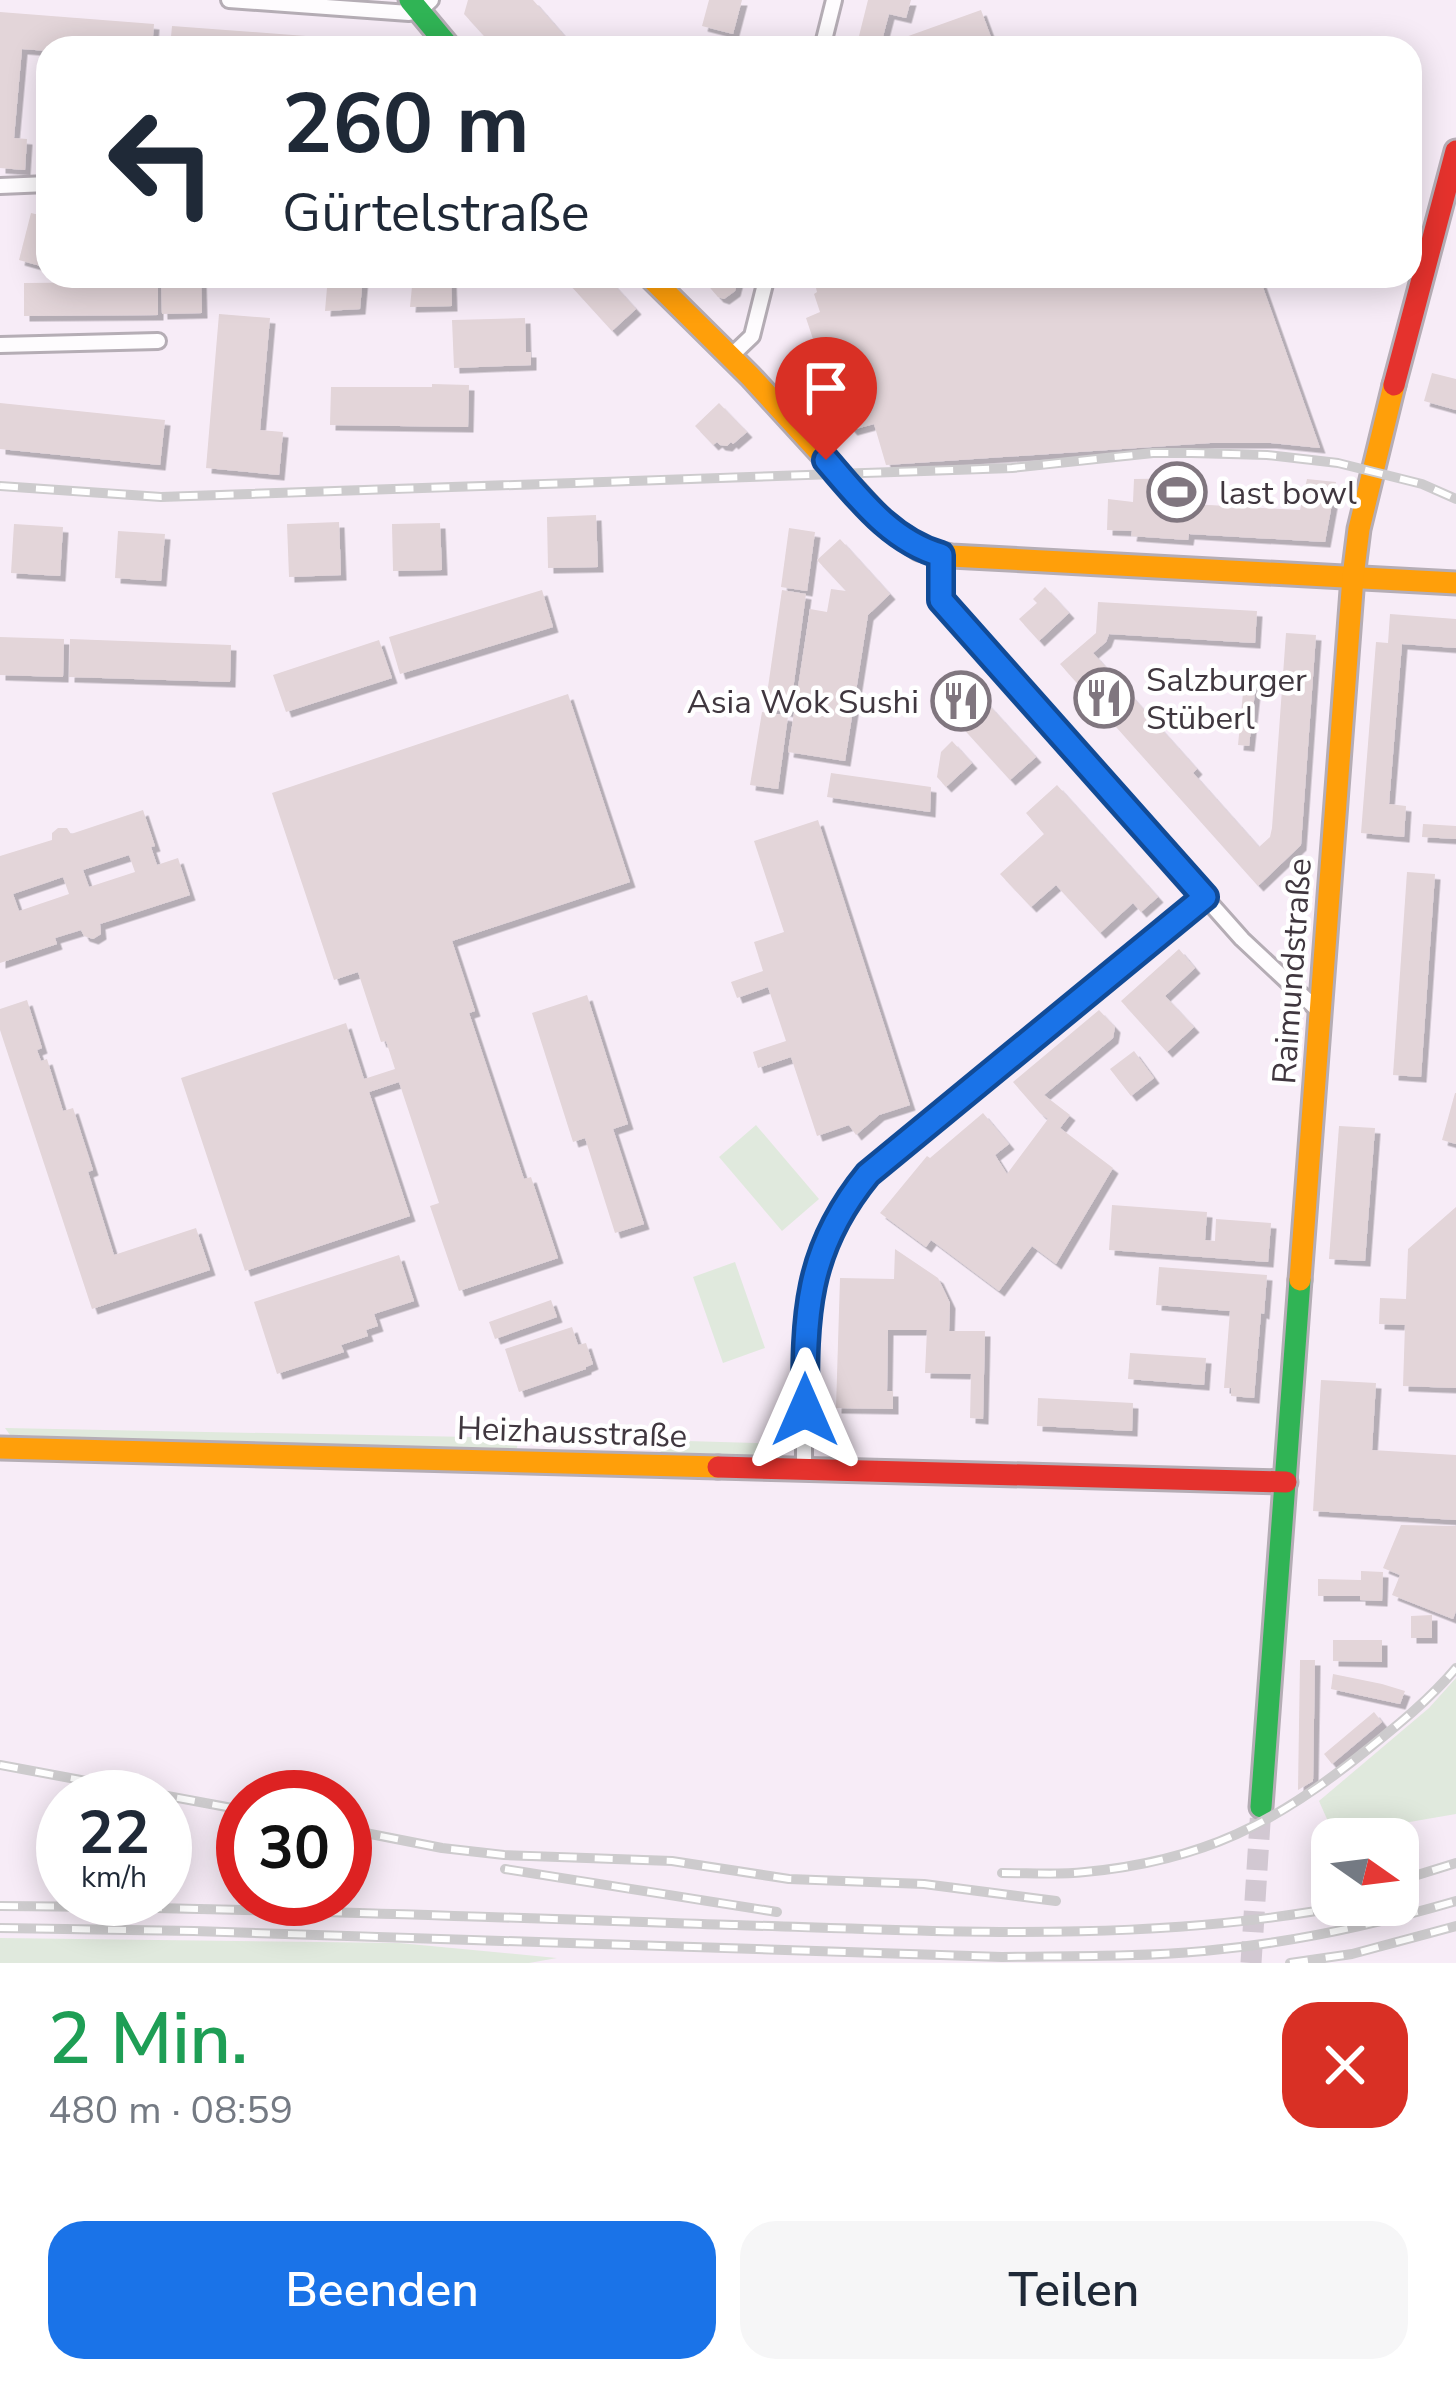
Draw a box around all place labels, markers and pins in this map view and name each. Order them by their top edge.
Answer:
pin [775,337,877,460]
sports icon: last bowl [1146,461,1208,523]
place label: last bowl [1219,471,1357,516]
place label: Salzburger Stüberl [1146,658,1307,741]
restaurant icon: Salzburger Stüberl [1073,667,1135,729]
restaurant icon: Asia Wok Sushi [930,670,992,732]
place label: Asia Wok Sushi [687,680,919,725]

